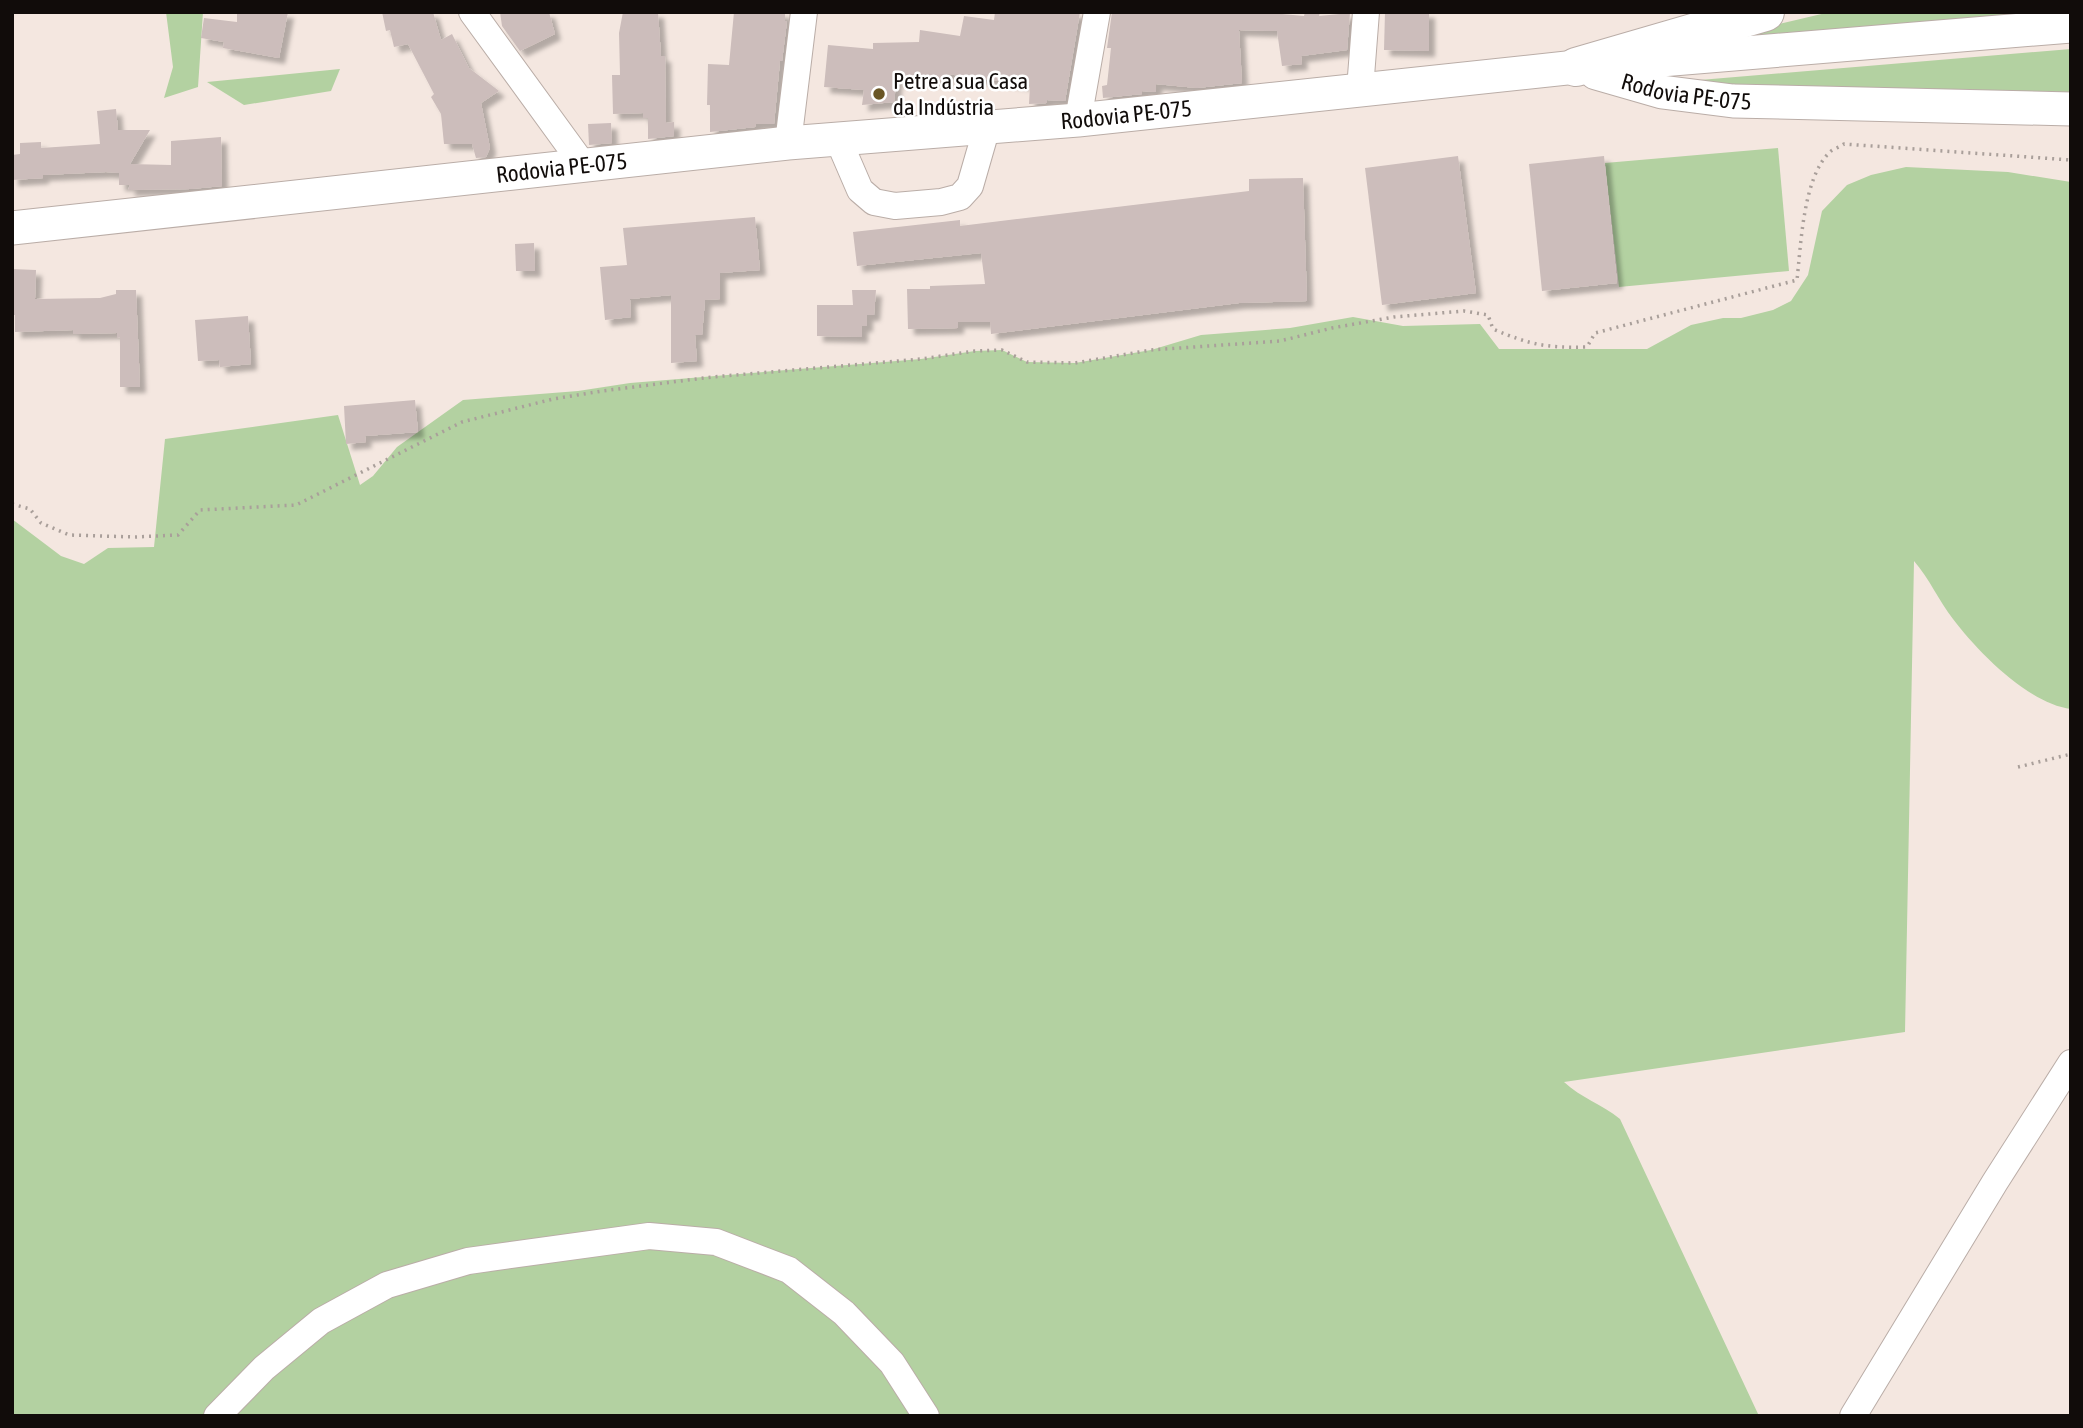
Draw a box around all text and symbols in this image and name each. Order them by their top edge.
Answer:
place label: Petre a sua Casa da Indústria [893,68,1028,120]
street label: Rodovia PE-075 [1618,68,1752,114]
marker: Petre a sua Casa da Indústria [871,86,887,102]
street label: Rodovia PE-075 [1060,95,1193,134]
street label: Rodovia PE-075 [495,148,629,188]

